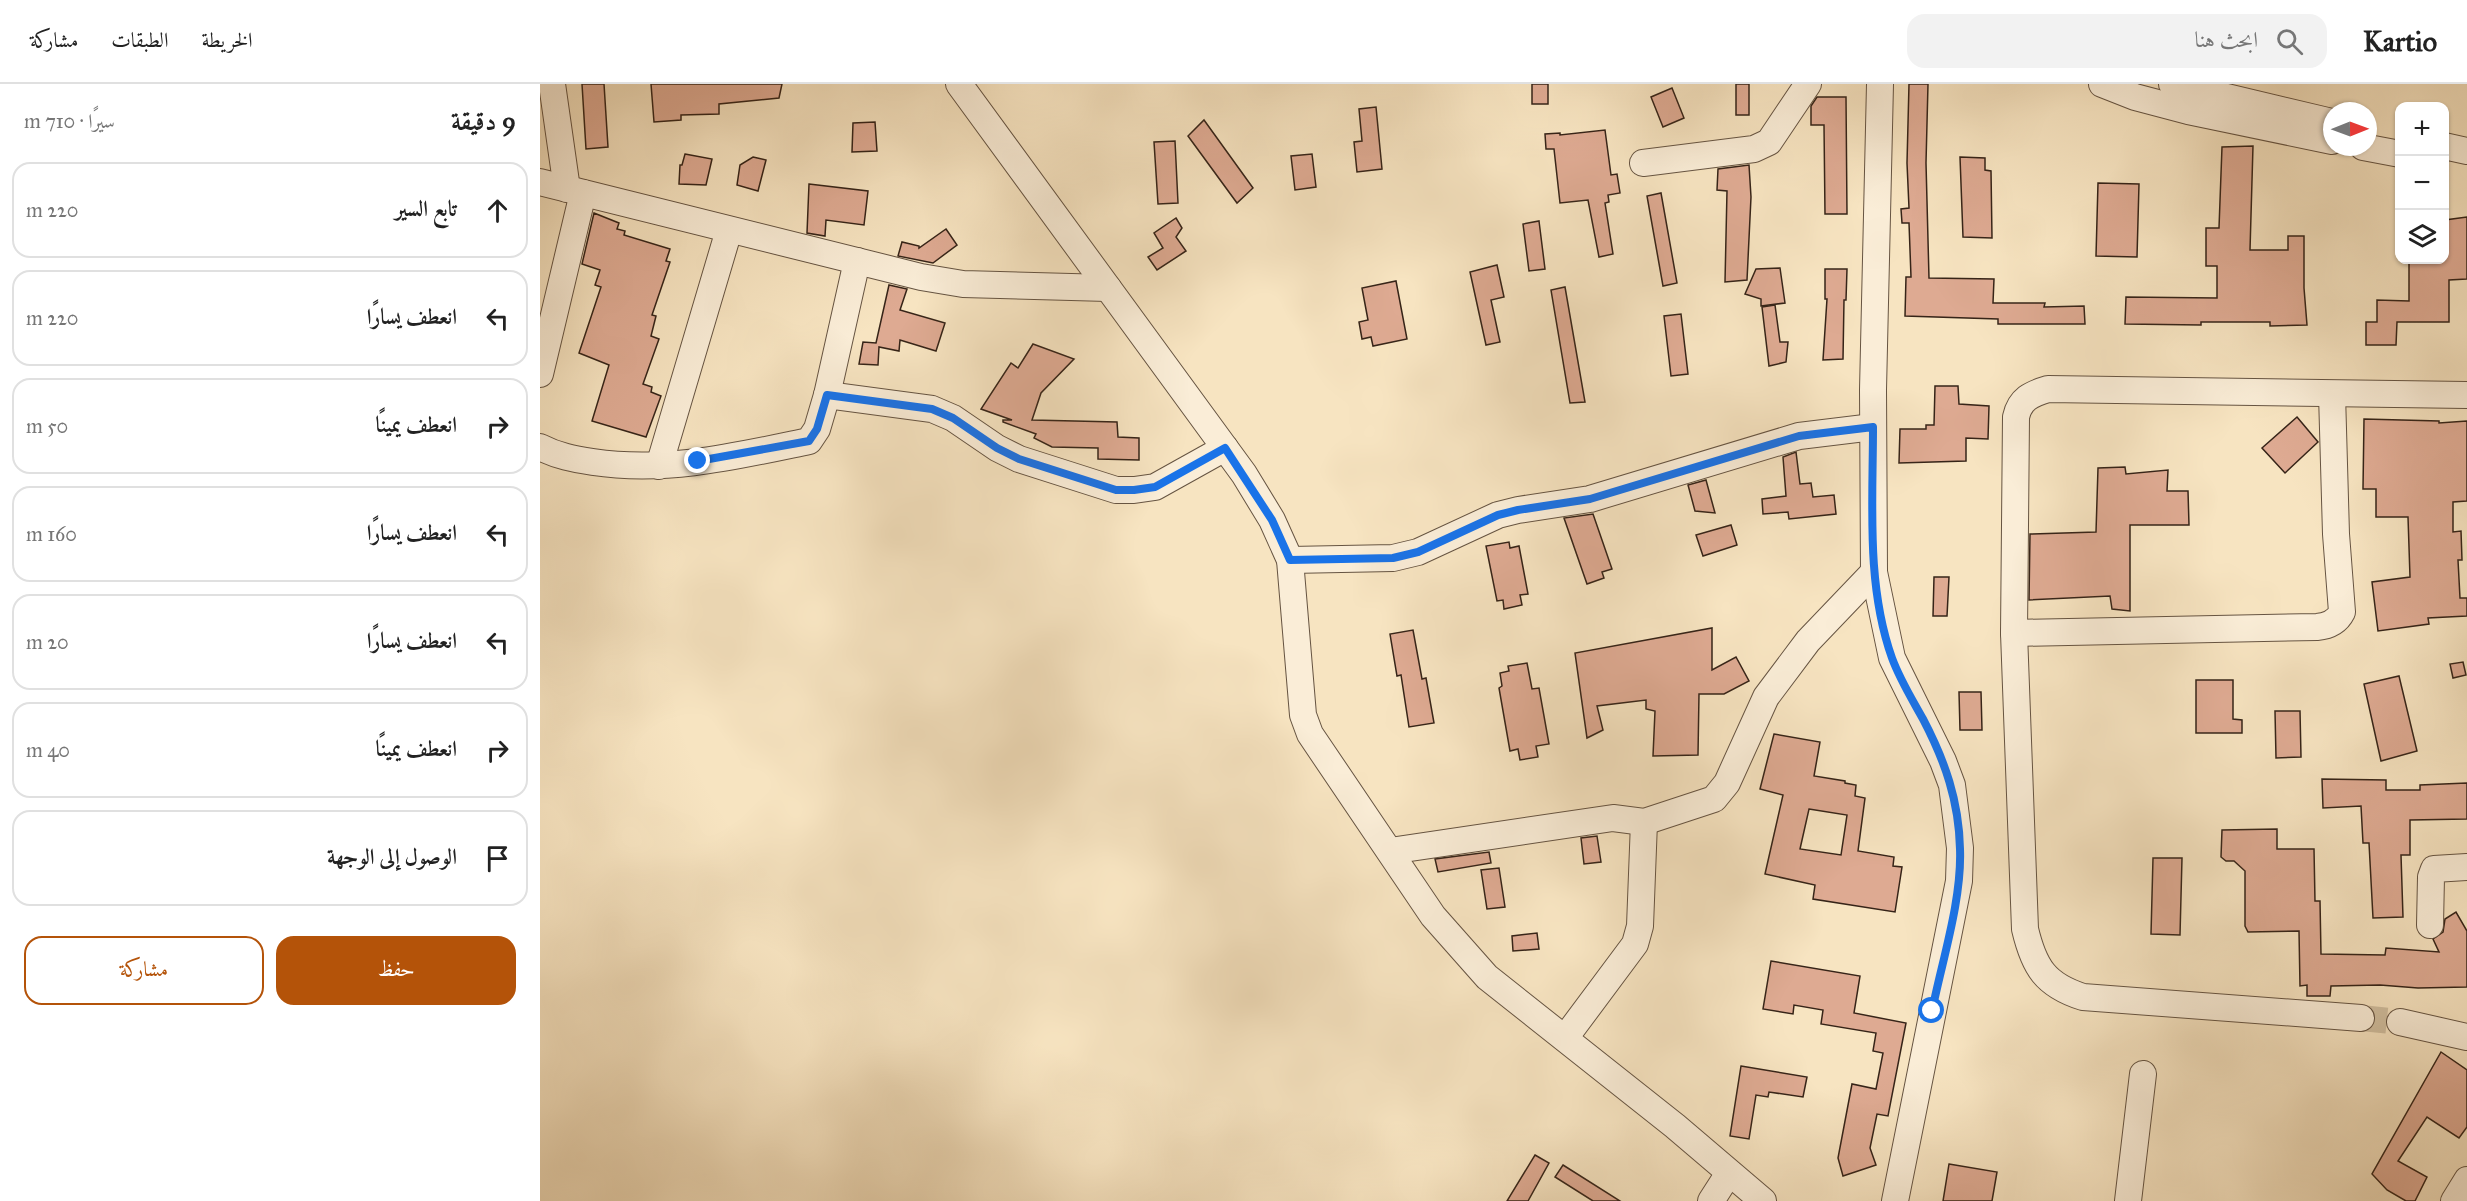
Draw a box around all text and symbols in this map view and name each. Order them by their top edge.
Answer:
search box [1907,14,2327,68]
text: Kartio [2363,24,2437,59]
icon: search [2273,25,2306,58]
text: ابحث هنا [2195,26,2258,53]
text: مشاركة [30,27,78,53]
text: الطبقات [111,27,168,53]
text: الخريطة [201,27,253,53]
north arrow [2323,102,2377,156]
map controls [2395,102,2449,264]
button: + [2395,102,2449,156]
text: 9 دقيقة [451,105,516,137]
text: سيرًا · 710 m [24,109,115,133]
button: − [2395,156,2449,210]
icon: ahead [481,194,514,227]
text: تابع السير [395,195,457,222]
text: 220 m [26,198,78,222]
button: layers [2395,210,2449,264]
icon: left [481,302,514,335]
text: انعطف يسارًا [367,303,457,330]
text: 220 m [26,306,78,330]
icon: right [481,410,514,443]
text: انعطف يمينًا [376,411,457,438]
text: 50 m [26,414,68,438]
route end [684,447,710,473]
icon: left [481,518,514,551]
text: انعطف يسارًا [367,519,457,546]
text: 160 m [26,522,77,546]
icon: left [481,626,514,659]
text: انعطف يسارًا [367,627,457,654]
text: 20 m [26,630,69,654]
icon: right [481,734,514,767]
text: انعطف يمينًا [376,735,457,762]
text: 40 m [26,738,70,762]
icon: arrive [481,842,514,875]
text: الوصول إلى الوجهة [327,843,457,870]
button: مشاركة [24,936,264,1005]
button: حفظ [276,936,516,1005]
route start [1918,997,1944,1023]

